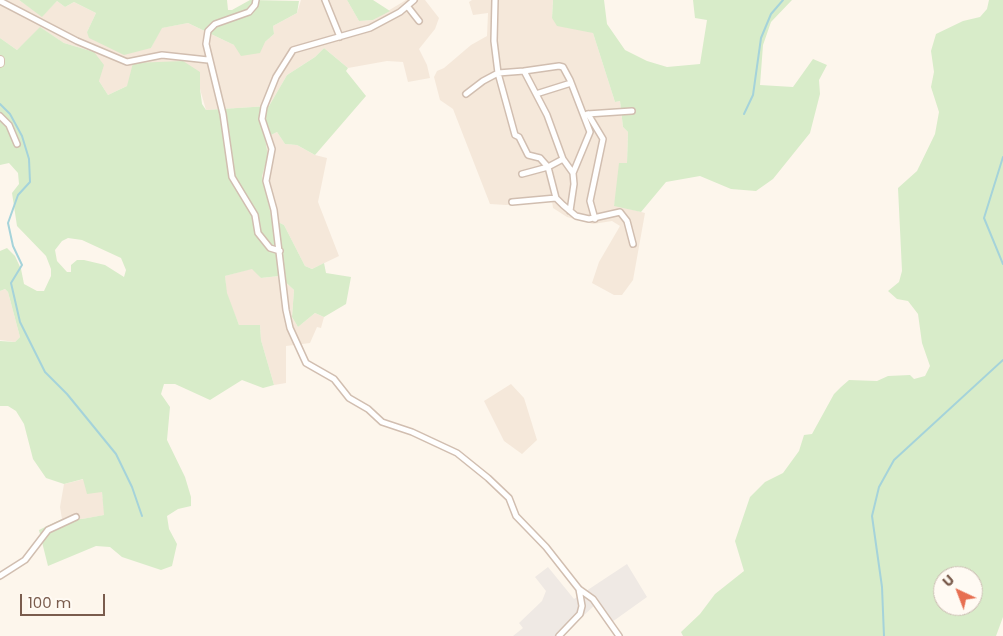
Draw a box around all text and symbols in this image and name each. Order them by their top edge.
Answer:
north arrow [933,566,983,616]
text: U [938,570,959,591]
scale bar [22,584,108,616]
text: 100 m [28,592,71,613]

